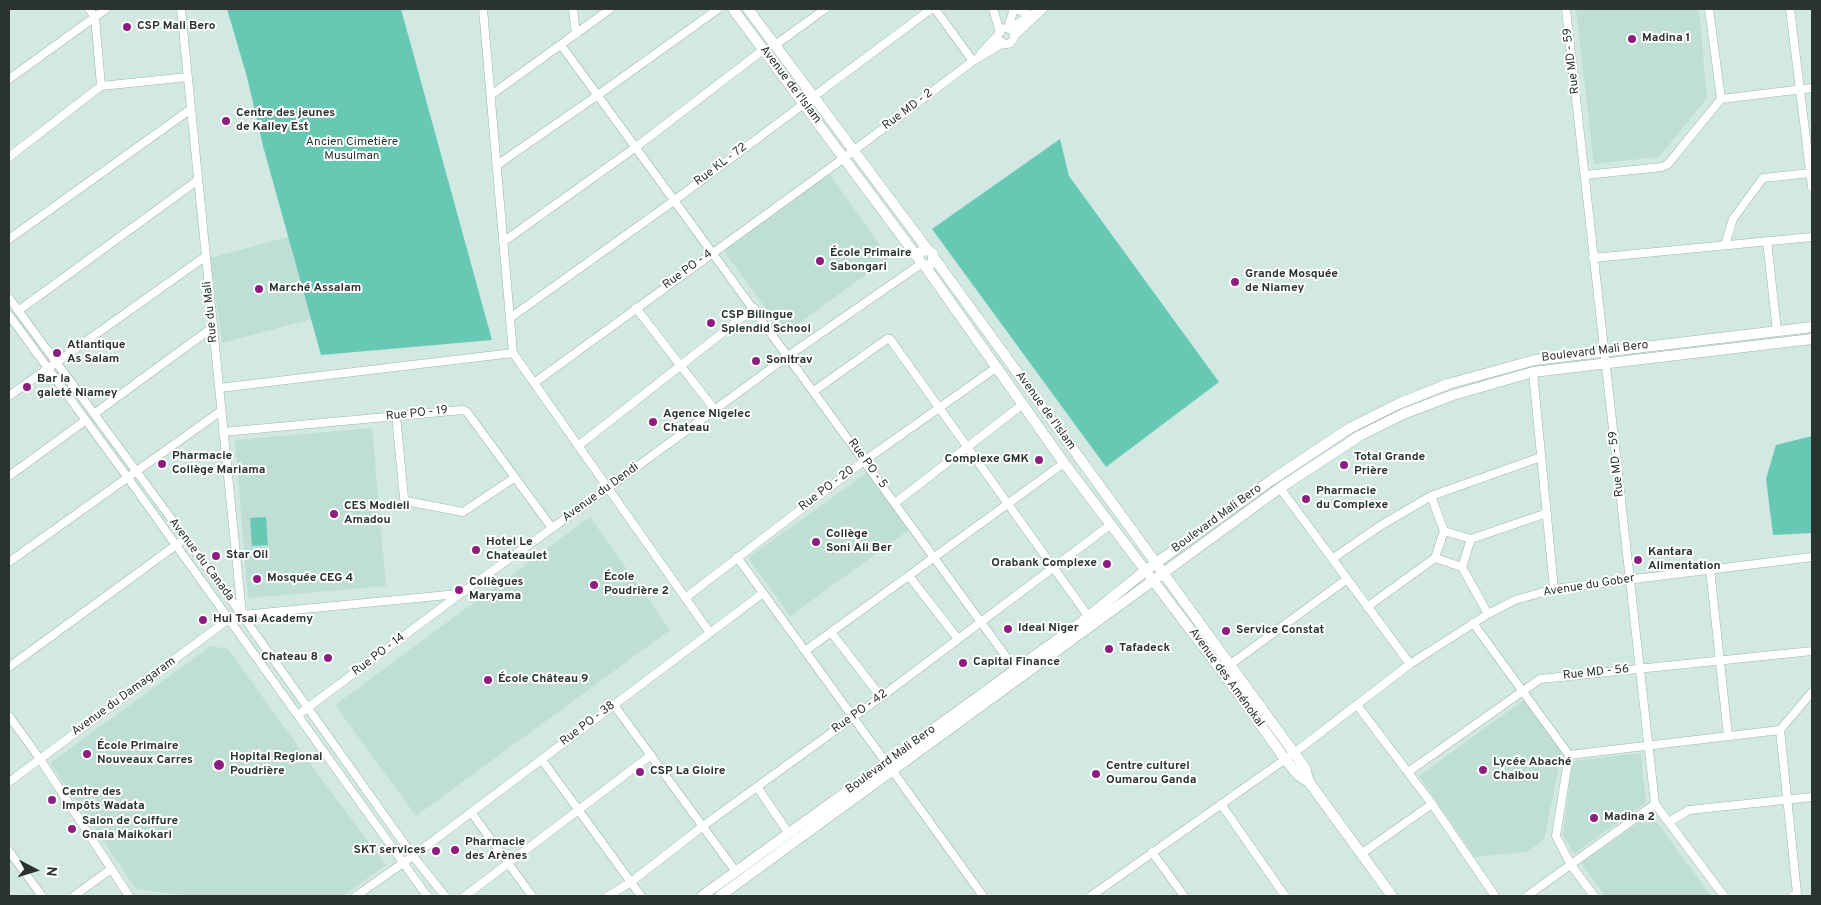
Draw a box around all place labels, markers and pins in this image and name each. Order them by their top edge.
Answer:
place label: CSP Mali Bero [137,20,216,34]
marker: CSP Mali Bero [121,21,133,33]
place label: Madina 1 [1642,32,1690,46]
marker: Madina 1 [1626,33,1638,45]
place label: Centre des jeunes de Kalley Est [236,107,335,135]
marker: Centre des jeunes de Kalley Est [220,115,232,127]
place label: École Primaire Sabongari [830,247,911,275]
marker: École Primaire Sabongari [814,255,826,267]
place label: Grande Mosquée de Niamey [1245,268,1338,296]
marker: Grande Mosquée de Niamey [1229,276,1241,288]
place label: Marché Assalam [269,282,361,296]
marker: Marché Assalam [253,283,265,295]
place label: CSP Bilingue Splendid School [721,309,811,337]
marker: CSP Bilingue Splendid School [705,317,717,329]
place label: Atlantique As Salam [67,339,126,367]
marker: Atlantique As Salam [51,347,63,359]
place label: Sonitrav [766,354,813,368]
marker: Sonitrav [750,355,762,367]
place label: Bar la gaieté Niamey [37,373,118,401]
marker: Bar la gaieté Niamey [21,381,33,393]
place label: Agence Nigelec Chateau [663,408,751,436]
marker: Agence Nigelec Chateau [647,416,659,428]
place label: Pharmacie Collège Mariama [172,450,265,478]
place label: Total Grande Prière [1354,451,1425,479]
place label: Complexe GMK [945,453,1029,467]
marker: Complexe GMK [1033,454,1045,466]
marker: Pharmacie Collège Mariama [156,458,168,470]
marker: Total Grande Prière [1338,459,1350,471]
place label: Pharmacie du Complexe [1316,485,1388,513]
marker: Pharmacie du Complexe [1300,493,1312,505]
place label: CES Modieli Amadou [344,500,410,528]
marker: CES Modieli Amadou [328,508,340,520]
place label: Collège Soni Ali Ber [826,528,892,556]
place label: Hotel Le Chateaulet [486,536,547,564]
marker: Collège Soni Ali Ber [810,536,822,548]
marker: Hotel Le Chateaulet [470,544,482,556]
place label: Kantara Alimentation [1648,546,1721,574]
place label: Star Oil [226,549,268,563]
marker: Star Oil [210,550,222,562]
marker: Kantara Alimentation [1632,554,1644,566]
place label: Orabank Complexe [991,557,1097,571]
marker: Orabank Complexe [1101,558,1113,570]
place label: École Poudrière 2 [604,571,669,599]
place label: Mosquée CEG 4 [267,572,353,586]
marker: Mosquée CEG 4 [251,573,263,585]
place label: Collègues Maryama [469,576,523,604]
marker: École Poudrière 2 [588,579,600,591]
marker: Collègues Maryama [453,584,465,596]
place label: Hui Tsai Academy [213,613,313,627]
marker: Hui Tsai Academy [197,614,209,626]
place label: Ideal Niger [1018,622,1079,636]
marker: Ideal Niger [1002,623,1014,635]
place label: Service Constat [1236,624,1324,638]
marker: Service Constat [1220,625,1232,637]
place label: Tafadeck [1119,642,1170,656]
marker: Tafadeck [1103,643,1115,655]
place label: Chateau 8 [261,651,318,665]
marker: Chateau 8 [322,652,334,664]
place label: Capital Finance [973,656,1060,670]
marker: Capital Finance [957,657,969,669]
place label: École Château 9 [498,673,588,687]
marker: École Château 9 [482,674,494,686]
place label: École Primaire Nouveaux Carres [97,740,193,768]
marker: École Primaire Nouveaux Carres [81,748,93,760]
place label: Hopital Regional Poudrière [230,751,323,779]
place label: Lycée Abaché Chaibou [1493,756,1571,784]
marker: Hopital Regional Poudrière [212,758,226,772]
place label: Centre culturel Oumarou Ganda [1106,760,1196,788]
marker: Lycée Abaché Chaibou [1477,764,1489,776]
place label: CSP La Gloire [650,765,725,779]
marker: CSP La Gloire [634,766,646,778]
marker: Centre culturel Oumarou Ganda [1090,768,1102,780]
place label: Centre des Impôts Wadata [62,786,145,814]
marker: Centre des Impôts Wadata [46,794,58,806]
place label: Madina 2 [1604,811,1655,825]
marker: Madina 2 [1588,812,1600,824]
place label: Salon de Coiffure Gnala Maikokari [82,815,178,843]
marker: Salon de Coiffure Gnala Maikokari [66,823,78,835]
place label: Pharmacie des Arènes [465,836,527,864]
place label: SKT services [354,844,426,858]
marker: Pharmacie des Arènes [449,844,461,856]
marker: SKT services [430,845,442,857]

